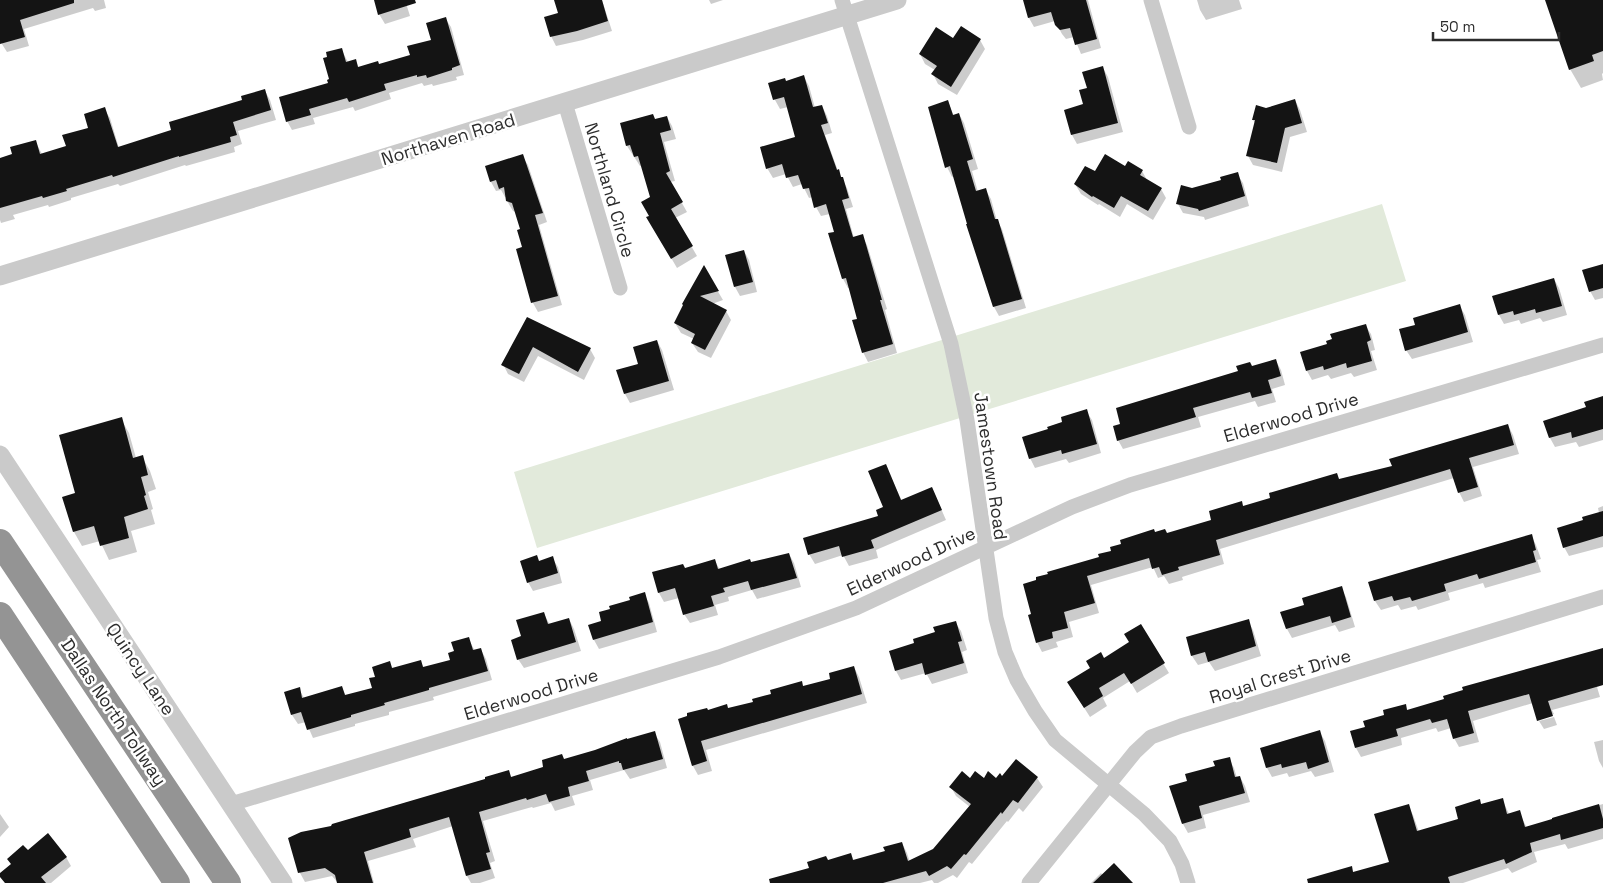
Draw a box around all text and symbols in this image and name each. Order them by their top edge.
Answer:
scale bar [1433,10,1559,42]
text: 50 m [1440,17,1475,36]
street label: Northaven Road [378,108,518,170]
street label: Northland Circle [580,120,640,260]
street label: Elderwood Drive [1221,387,1361,447]
street label: Jamestown Road [969,391,1013,541]
street label: Elderwood Drive [843,521,979,601]
street label: Quincy Lane [102,618,180,720]
street label: Dallas North Tollway [56,634,172,790]
street label: Royal Crest Drive [1206,644,1354,708]
street label: Elderwood Drive [461,663,601,725]

